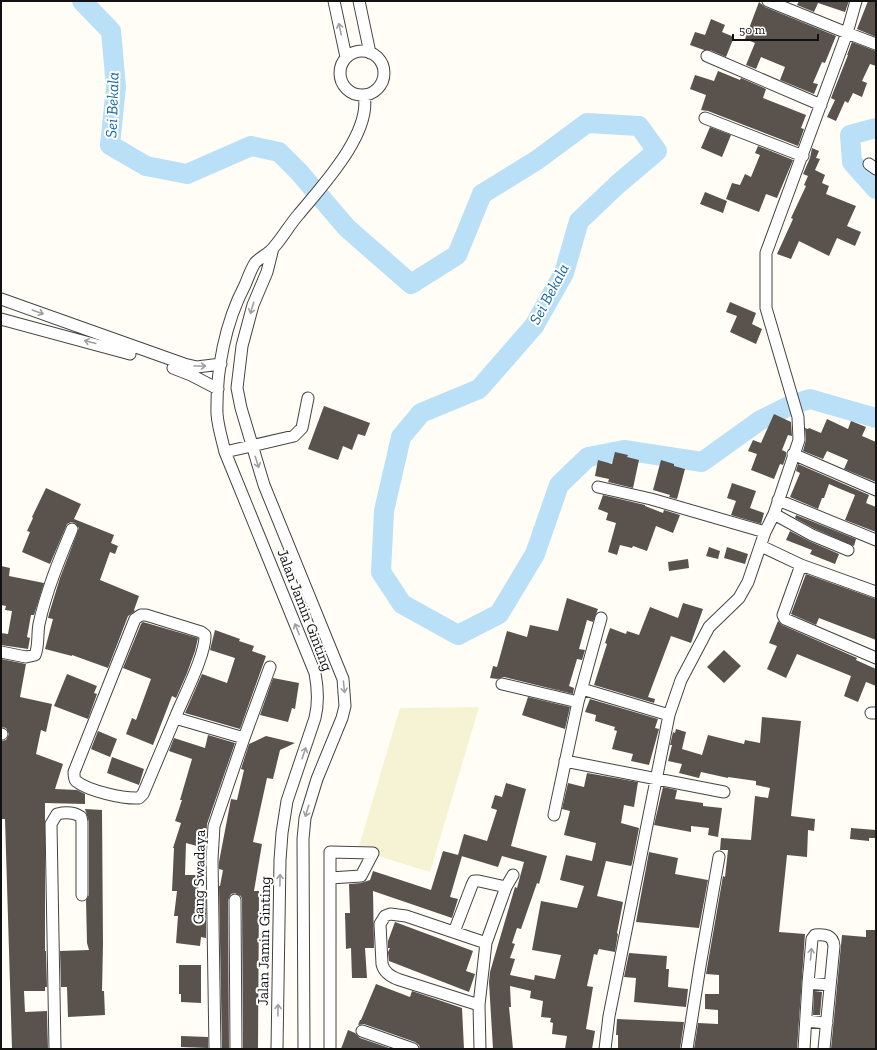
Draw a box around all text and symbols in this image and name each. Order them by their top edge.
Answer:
scale bar [733,16,818,42]
one-way arrow [335,23,343,36]
text: 50 m [739,23,766,37]
water label: Sei Bekala [101,72,123,138]
water label: Sei Bekala [525,260,573,328]
one-way arrow [248,302,255,315]
one-way arrow [31,309,43,317]
one-way arrow [83,338,96,345]
one-way arrow [194,362,207,370]
one-way arrow [254,455,261,468]
street label: Jalan Jamin Ginting [273,546,337,674]
one-way arrow [293,624,301,636]
one-way arrow [340,680,348,693]
one-way arrow [300,748,308,760]
one-way arrow [303,804,310,817]
street label: Gang Swadaya [189,830,209,924]
one-way arrow [276,874,283,887]
street label: Jalan Jamin Ginting [254,876,274,1006]
one-way arrow [807,948,814,961]
one-way arrow [274,1004,282,1017]

